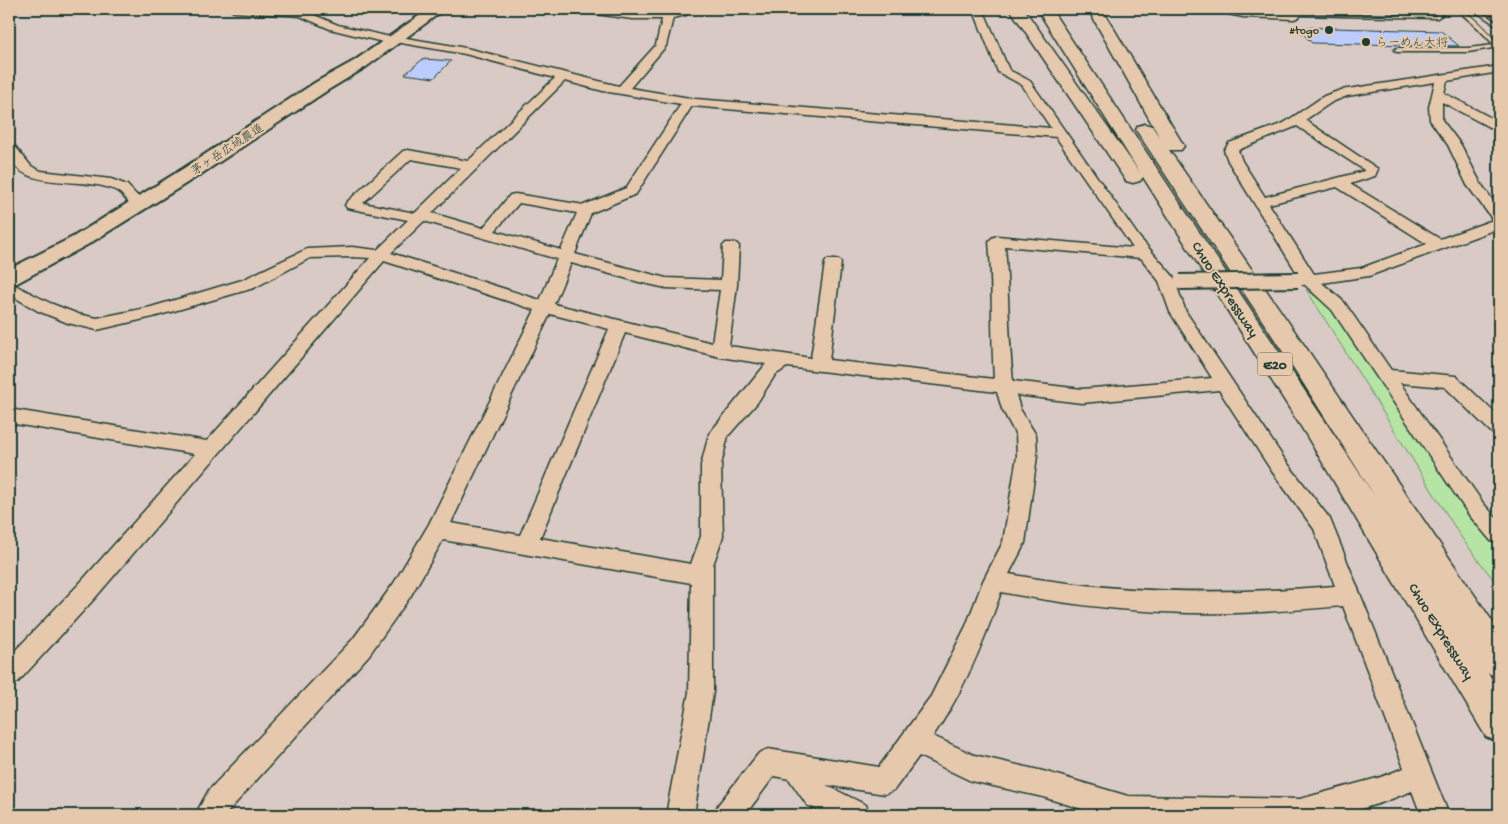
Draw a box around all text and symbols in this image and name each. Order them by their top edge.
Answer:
marker: #togo [1323,24,1335,36]
place label: #togo [1289,25,1319,39]
marker: らーめん大将 [1360,36,1372,48]
place label: らーめん大将 [1376,36,1448,51]
street label: 茅ヶ岳広域農道 [189,121,267,179]
street label: Chuo Expressway [1187,239,1262,342]
road number: E20 [1258,352,1292,376]
street label: Chuo Expressway [1403,580,1478,684]

